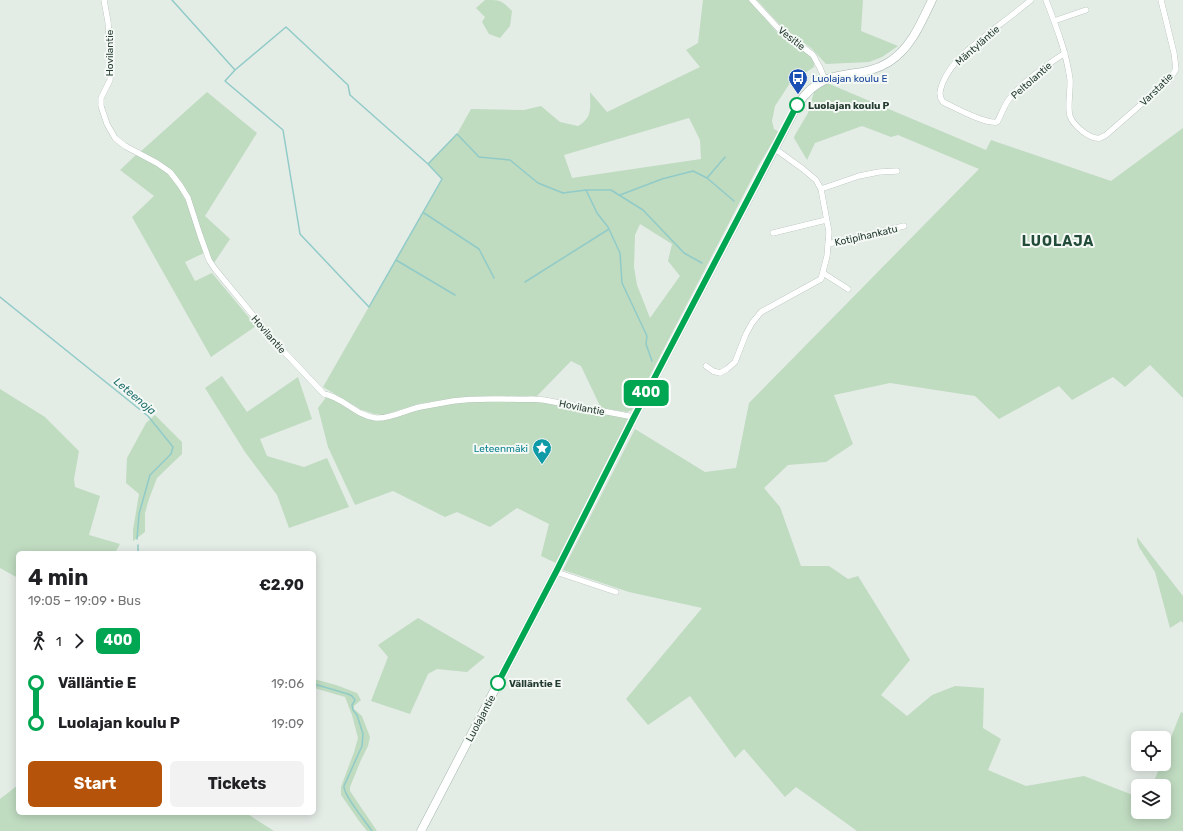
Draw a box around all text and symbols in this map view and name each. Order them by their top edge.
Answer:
street label: Mäntyläntie [953,23,1003,68]
street label: Vesitie [775,24,808,53]
street label: Hovilantie [104,29,116,76]
street label: Peltolantie [1009,60,1055,102]
bus stop icon: Luolajan koulu E [787,67,809,95]
street label: Varstatie [1138,70,1176,109]
place label: Luolajan koulu E [812,73,887,85]
marker: Luolajan koulu P [789,97,805,113]
place label: Luolajan koulu P [808,100,890,112]
street label: Kotipihankatu [834,223,899,249]
district label: LUOLAJA [1022,233,1094,250]
street label: Hovilantie [248,313,288,356]
water label: Leteenoja [111,375,159,418]
line badge: 400 [623,380,669,406]
text: 400 [632,384,660,401]
street label: Hovilantie [558,398,606,418]
place icon: Leteenmäki [531,437,553,465]
place label: Leteenmäki [474,443,528,455]
text: 4 min [28,564,88,591]
text: €2.90 [259,576,304,594]
text: 19:05 – 19:09 · Bus [28,593,141,608]
icon: walk [28,630,50,652]
icon: forward [68,630,90,652]
text: 400 [104,632,132,649]
text: 1 [56,634,62,649]
text: Välläntie E [58,674,136,692]
marker: Välläntie E [490,675,506,691]
text: 19:06 [271,676,304,691]
place label: Välläntie E [509,678,561,690]
street label: Luolajantie [464,693,498,744]
text: Luolajan koulu P [58,714,180,732]
text: 19:09 [271,716,304,731]
map controls [1131,731,1171,819]
button: locate [1131,731,1171,771]
button: Start [28,761,162,807]
button: Tickets [170,761,304,807]
button: layers [1131,779,1171,819]

